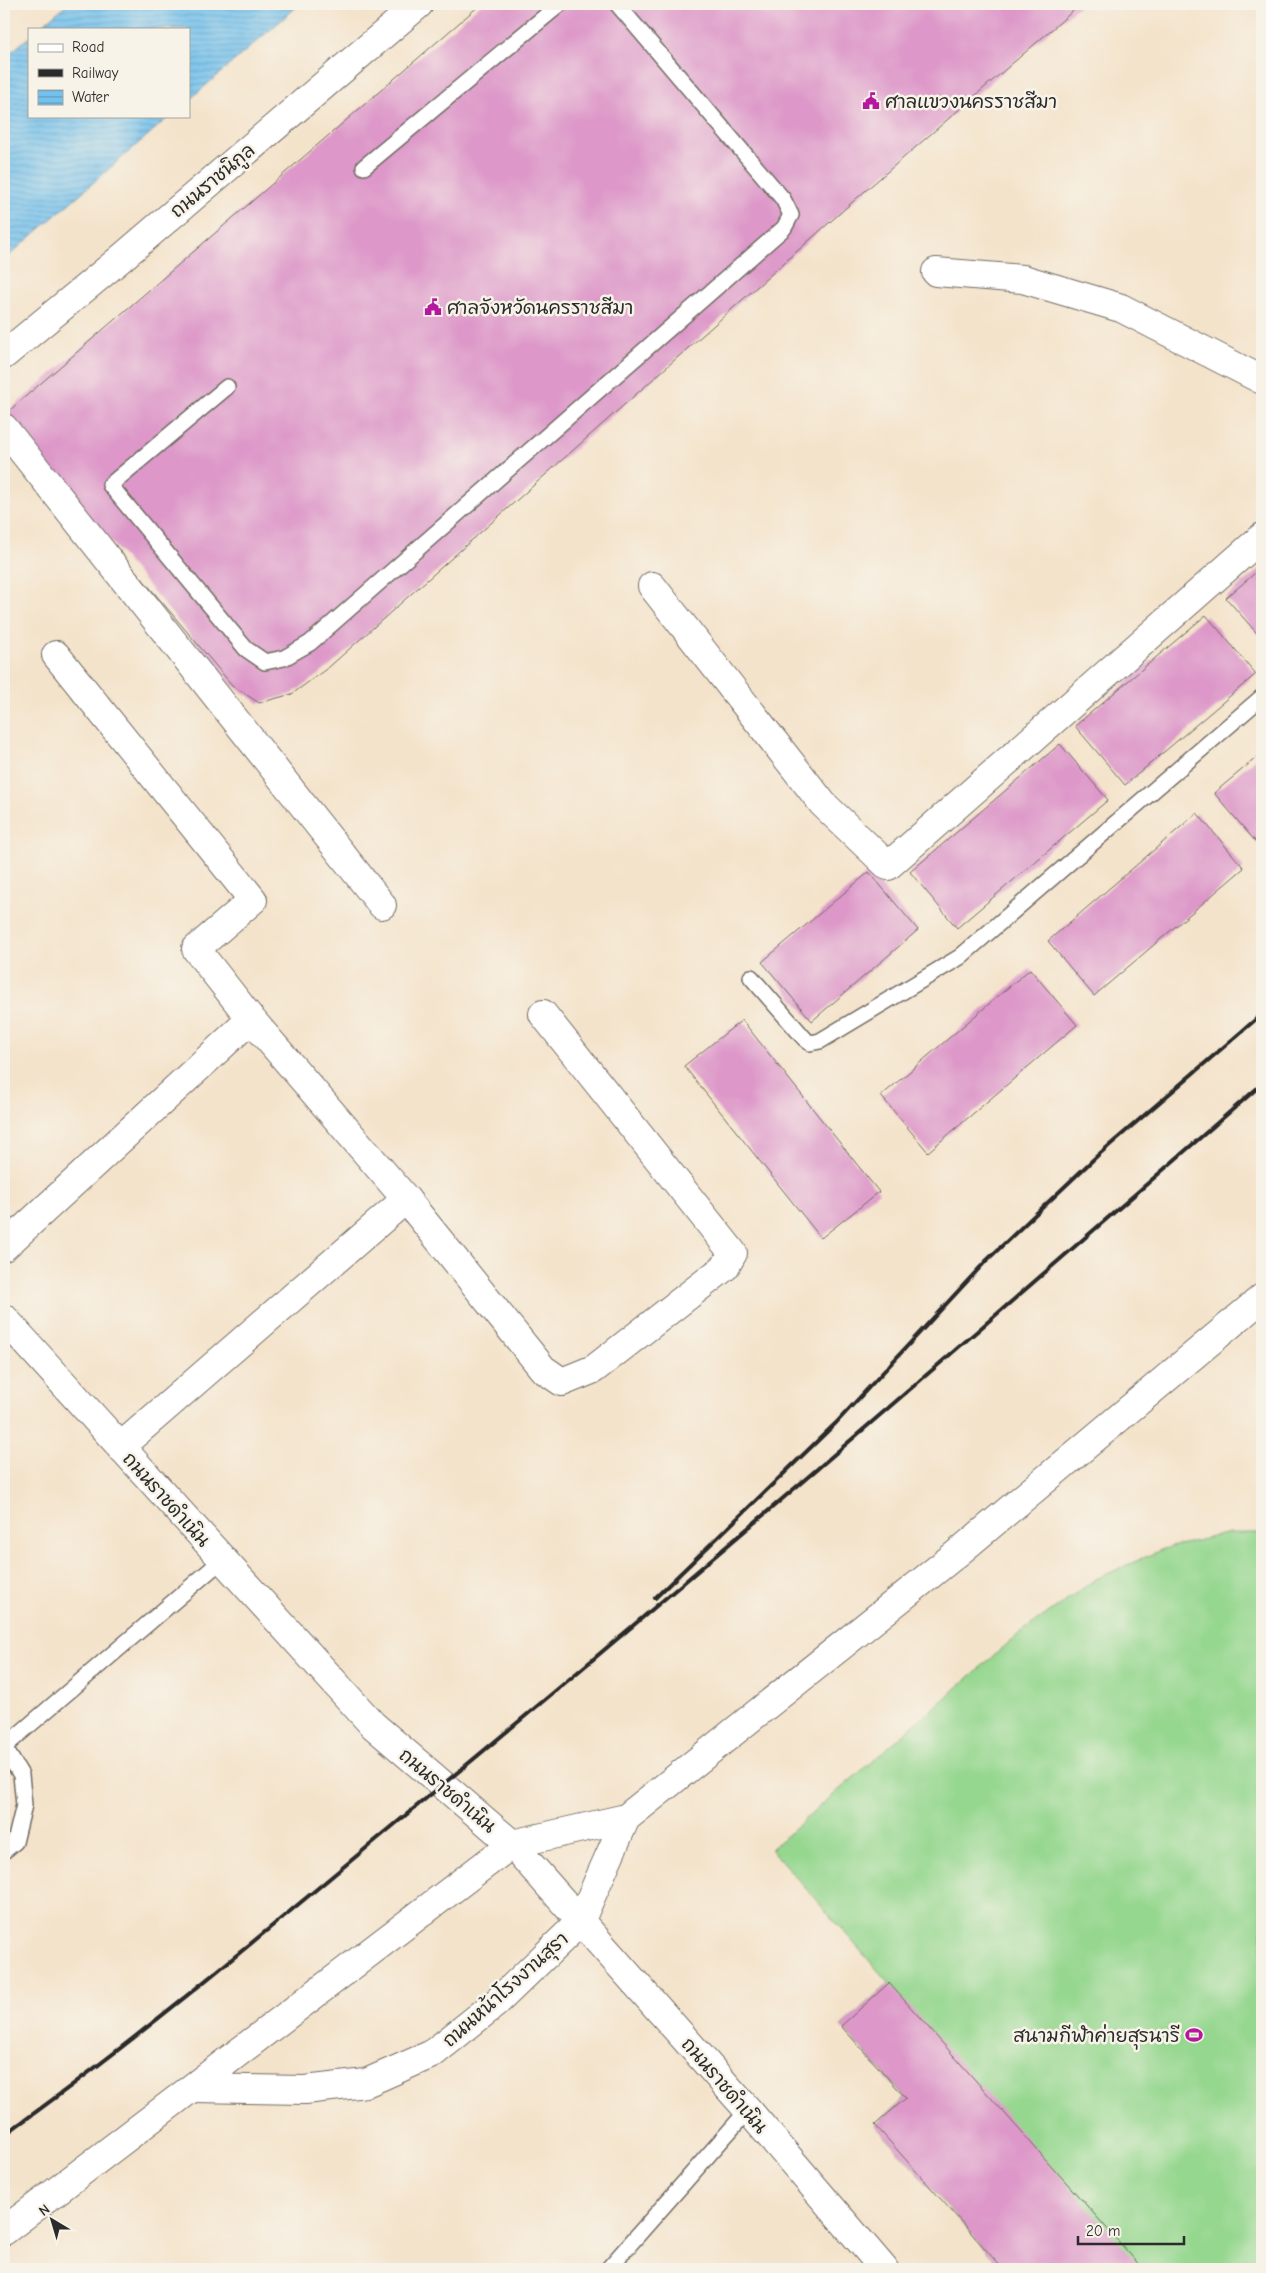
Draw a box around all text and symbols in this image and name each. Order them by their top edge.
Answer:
legend [28,28,190,118]
text: Road [72,38,104,56]
text: Railway [72,64,119,82]
text: Water [72,88,109,106]
place label: ศาลแขวงนครราชสีมา [885,90,1057,113]
public building icon: ศาลแขวงนครราชสีมา [861,91,881,111]
street label: ถนนราชนิกูล [166,139,261,225]
place label: ศาลจังหวัดนครราชสีมา [447,296,633,319]
public building icon: ศาลจังหวัดนครราชสีมา [423,297,443,317]
street label: ถนนราชดำเนิน [118,1447,215,1552]
street label: ถนนราชดำเนิน [394,1743,501,1838]
street label: ถนนหน้าโรงงานสุรา [437,1926,575,2054]
place label: สนามกีฬาค่ายสุรนารี [1013,2024,1180,2050]
sports icon: สนามกีฬาค่ายสุรนารี [1184,2025,1204,2045]
street label: ถนนราชดำเนิน [677,2033,773,2138]
north arrow [28,2196,78,2246]
text: N [35,2201,53,2220]
scale bar [1078,2213,1185,2245]
text: 20 m [1086,2222,1120,2240]

